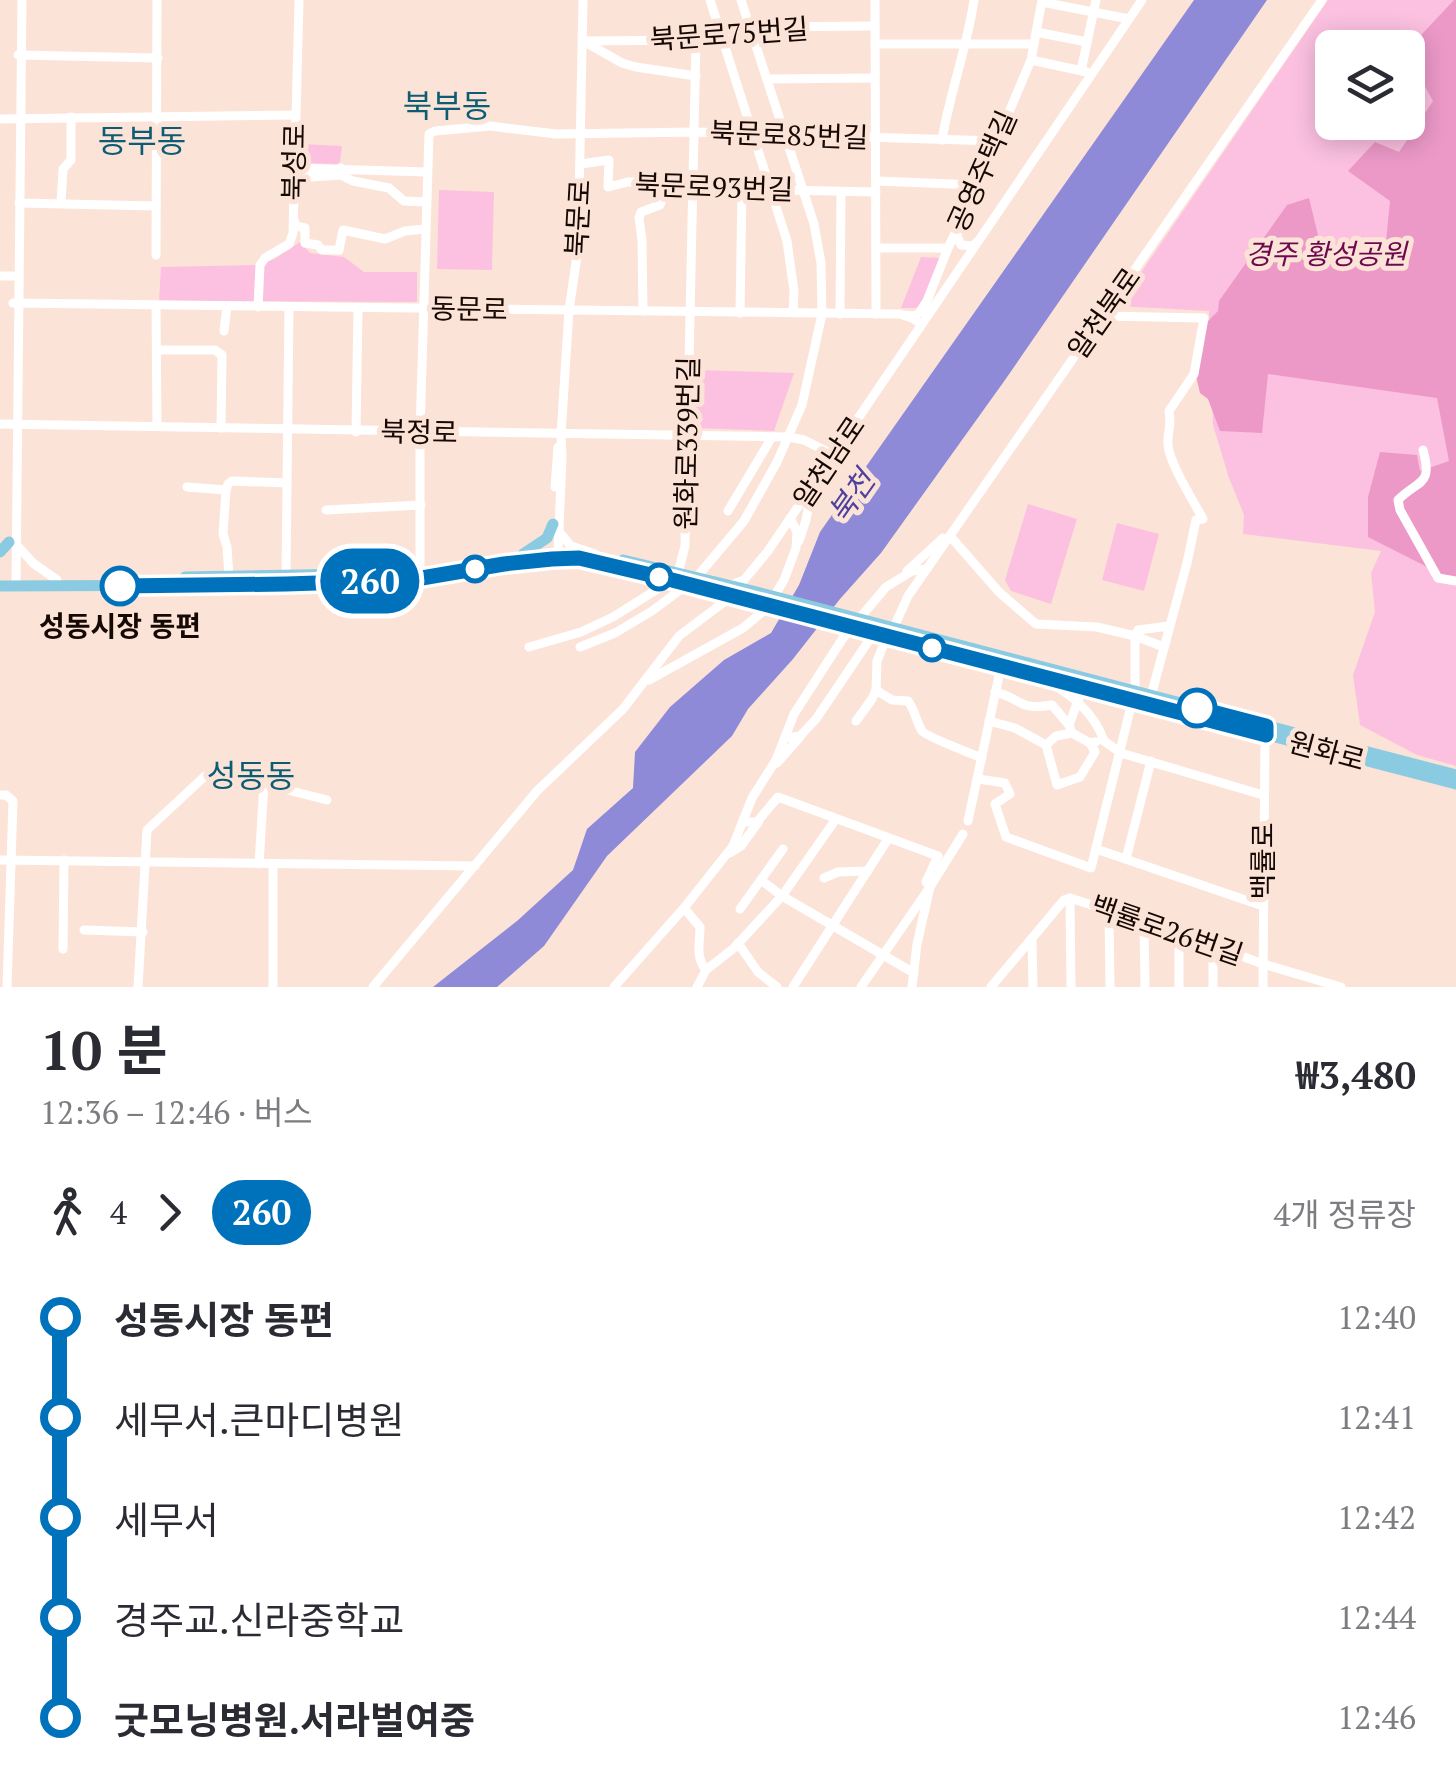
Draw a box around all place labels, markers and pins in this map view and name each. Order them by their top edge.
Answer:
unlabelled marker [462,556,488,582]
unlabelled marker [646,564,672,590]
marker: 성동시장 동편 [101,567,139,605]
place label: 성동시장 동편 [39,607,201,644]
unlabelled marker [919,635,945,661]
unlabelled marker [1178,689,1216,727]

